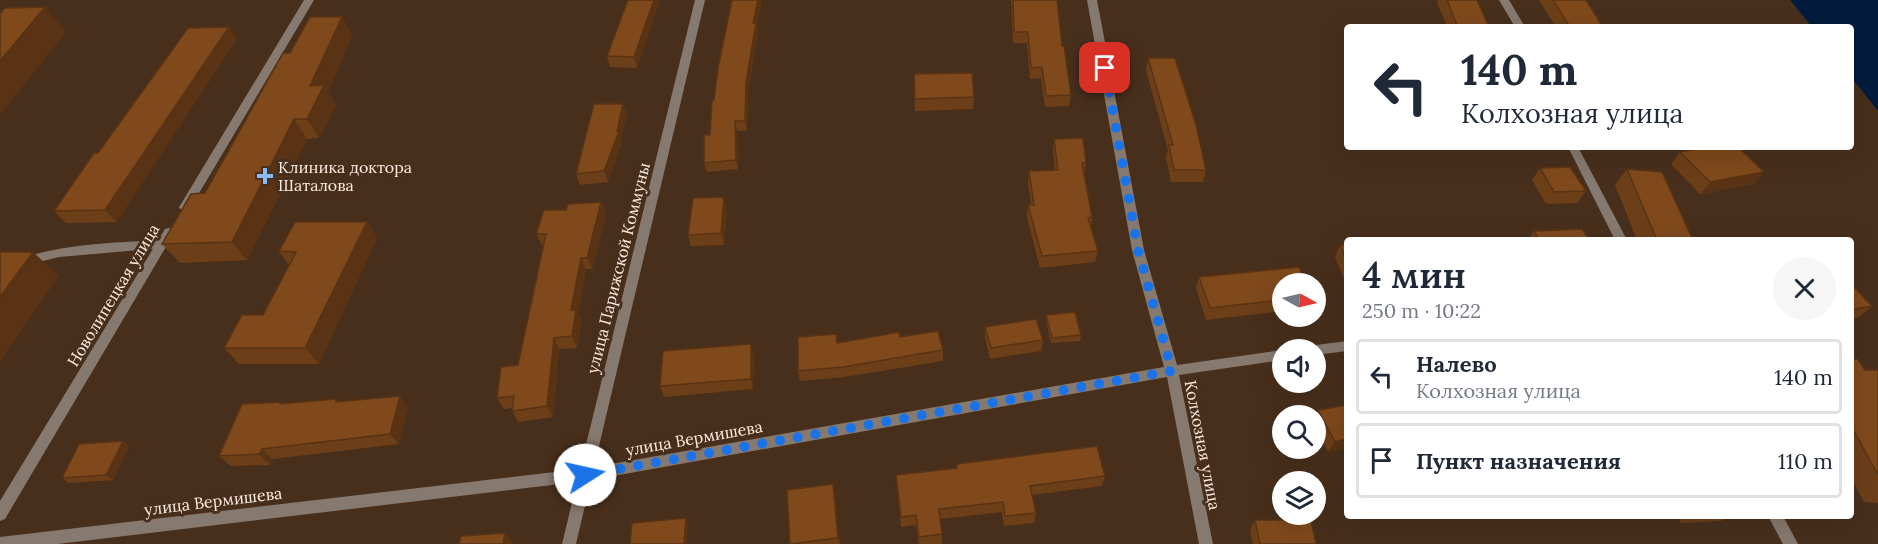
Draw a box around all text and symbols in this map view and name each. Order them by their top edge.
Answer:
pin [1079,42,1130,93]
text: 140 m [1461,43,1577,97]
icon: left [1362,48,1440,126]
icon: arrive [1088,51,1121,84]
text: Колхозная улица [1461,96,1683,130]
place label: Клиника доктора Шаталова [278,157,412,195]
street label: улица Парижской Коммуны [582,160,654,376]
marker: Клиника доктора Шаталова [256,167,274,185]
street label: Новолипецкая улица [63,220,163,370]
text: 4 мин [1362,252,1466,298]
button: close [1773,257,1836,320]
north arrow [1272,273,1326,327]
map controls [1272,273,1326,525]
text: 250 m · 10:22 [1362,298,1481,323]
button: sound [1272,339,1326,393]
text: Налево [1416,350,1497,378]
icon: left [1365,360,1398,393]
text: 140 m [1774,363,1833,391]
street label: Колхозная улица [1181,378,1225,512]
text: Колхозная улица [1416,378,1581,403]
button: search [1272,405,1326,459]
street label: улица Вермишева [624,416,764,460]
position arrow [553,443,617,507]
icon: arrive [1365,444,1398,477]
text: Пункт назначения [1416,447,1621,475]
text: 110 m [1778,447,1833,475]
button: layers [1272,471,1326,525]
street label: улица Вермишева [143,483,283,519]

